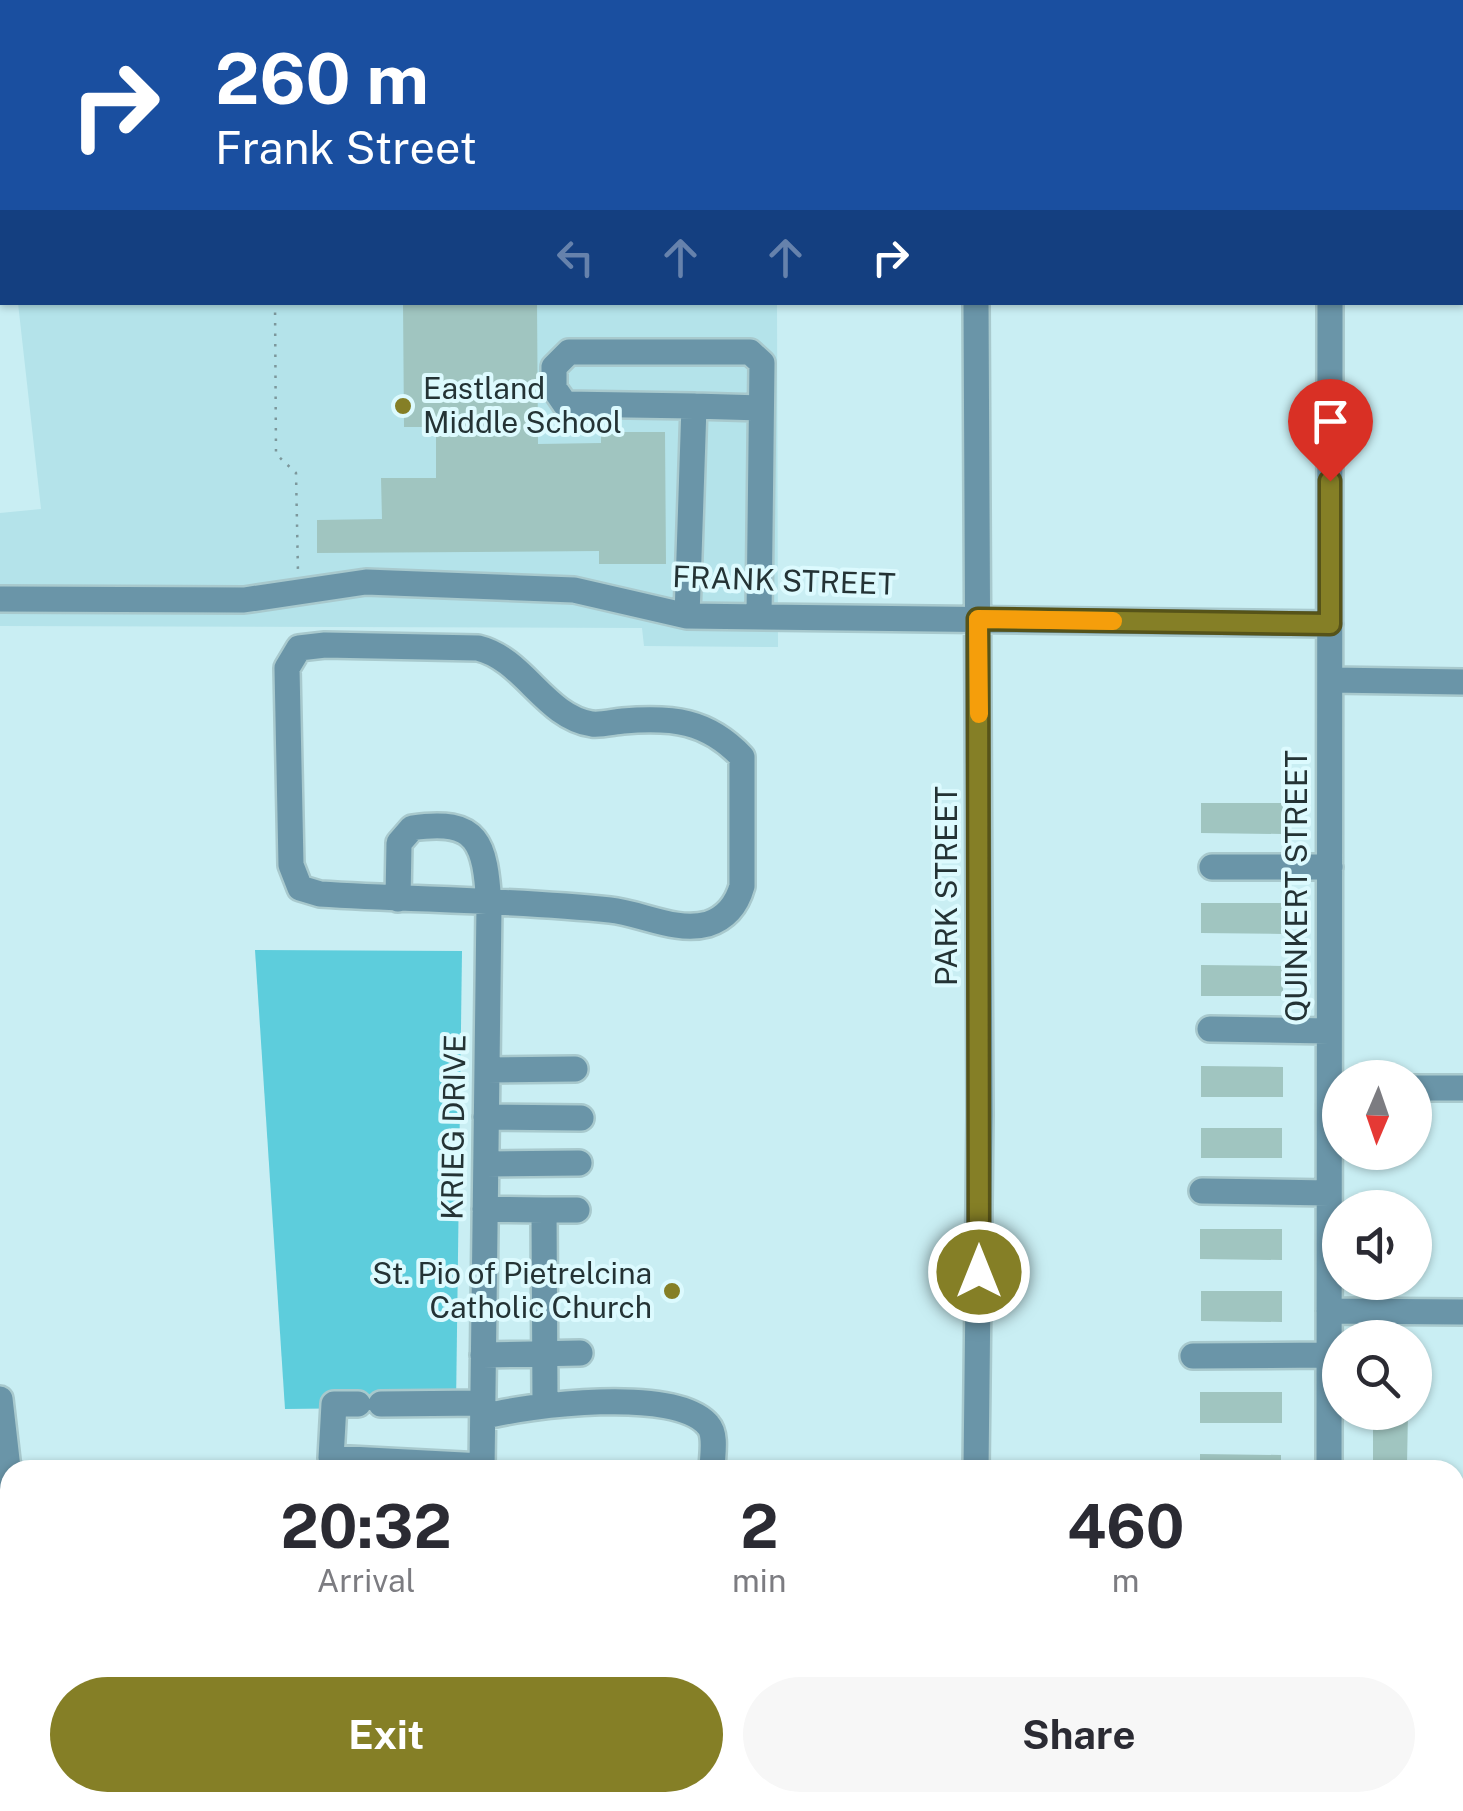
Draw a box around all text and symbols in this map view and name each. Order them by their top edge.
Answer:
text: 260 m [215,37,429,120]
icon: right [50,40,180,170]
text: Frank Street [215,121,477,174]
icon: left [548,230,603,285]
icon: ahead [653,230,708,285]
icon: ahead [758,230,813,285]
icon: right [863,230,918,285]
place label: Eastland Middle School [423,370,622,440]
pin [1288,379,1373,482]
icon: arrive [1303,394,1358,449]
marker: Eastland Middle School [392,395,414,417]
street label: FRANK STREET [672,558,896,602]
street label: QUINKERT STREET [1278,750,1314,1022]
street label: PARK STREET [928,786,964,986]
street label: KRIEG DRIVE [433,1034,473,1220]
north arrow [1322,1060,1432,1170]
map controls [1322,1060,1432,1430]
button: sound [1322,1190,1432,1300]
position arrow [927,1220,1031,1324]
place label: St. Pio of Pietrelcina Catholic Church [372,1255,652,1325]
marker: St. Pio of Pietrelcina Catholic Church [661,1280,683,1302]
button: search [1322,1320,1432,1430]
text: 20:32 [281,1491,452,1562]
text: 2 [740,1491,778,1562]
text: 460 [1067,1491,1184,1562]
text: Arrival [317,1562,415,1599]
text: min [732,1562,786,1599]
text: m [1112,1562,1140,1599]
button: Exit [50,1677,723,1792]
button: Share [743,1677,1415,1792]

